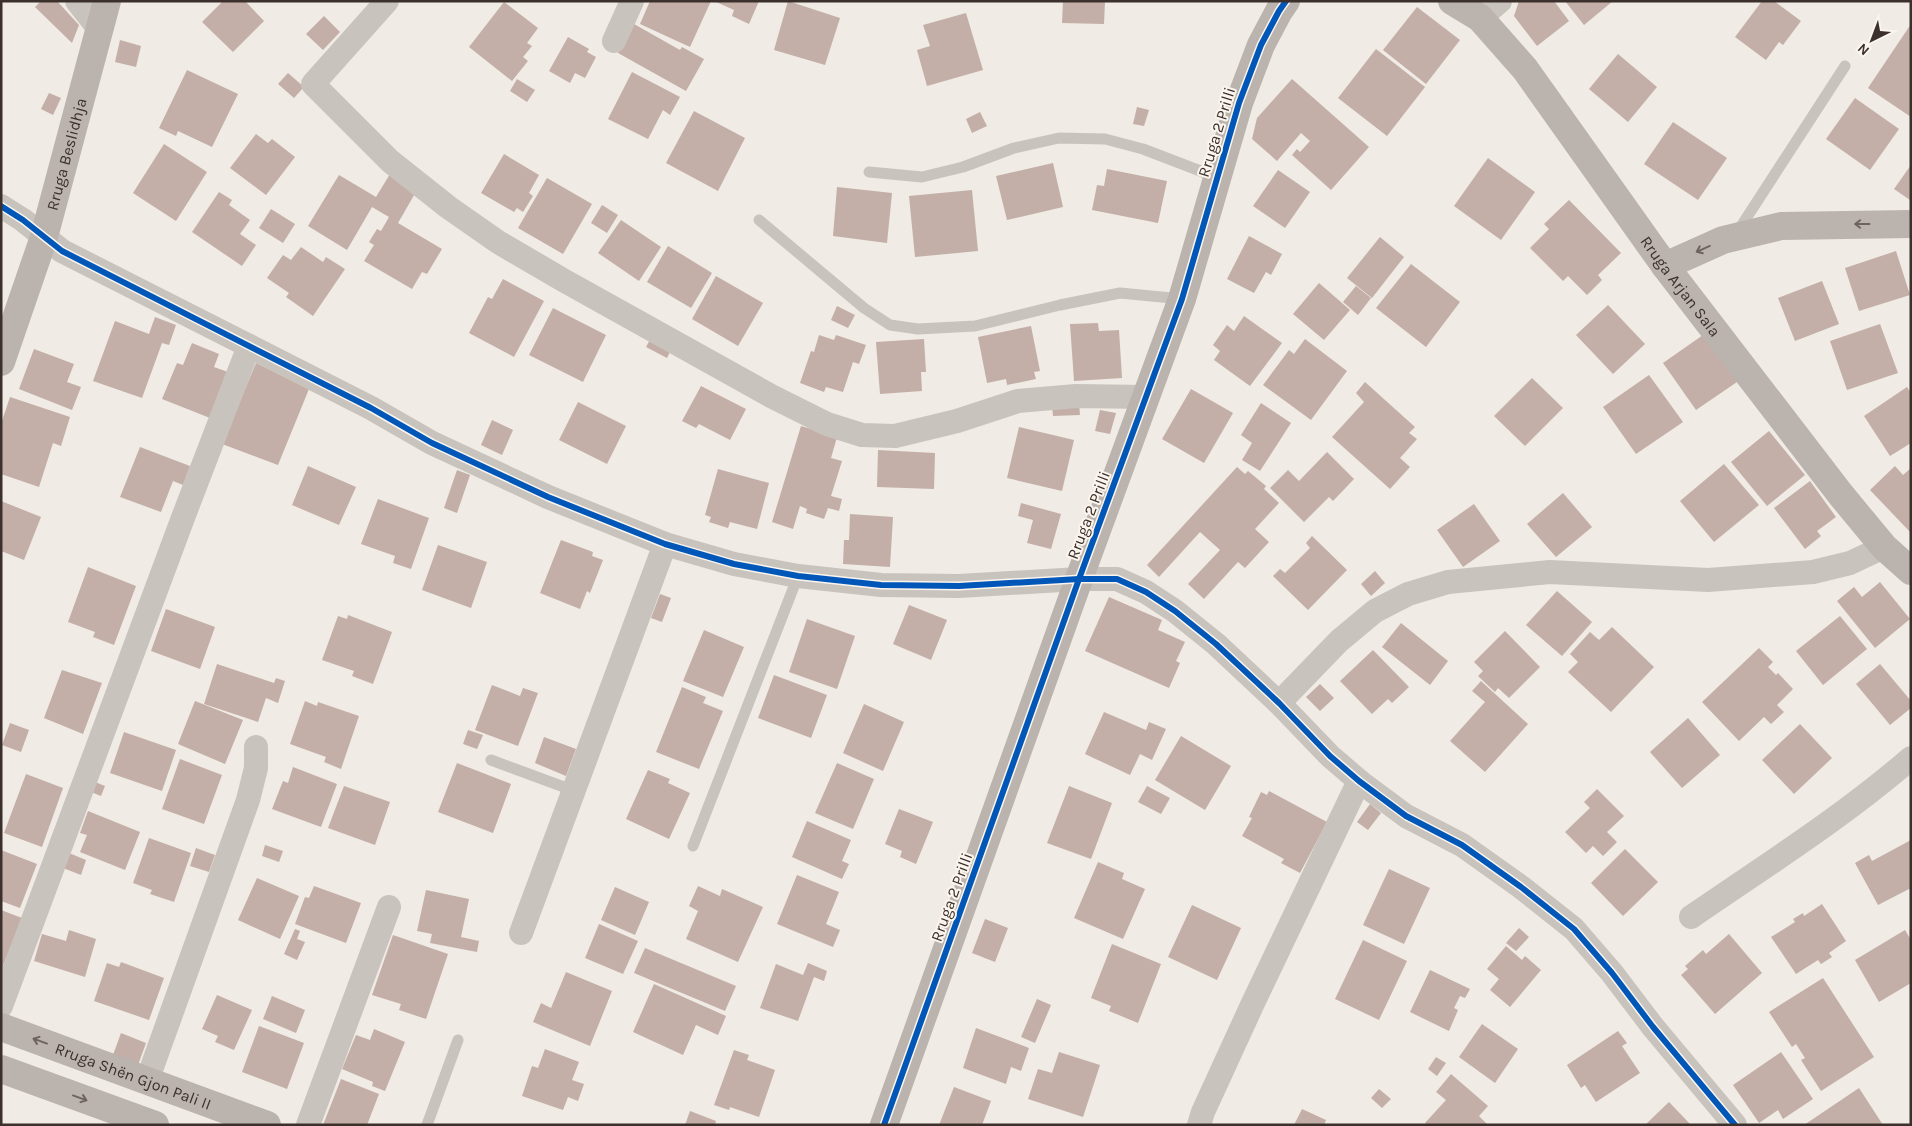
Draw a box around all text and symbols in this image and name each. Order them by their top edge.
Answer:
north arrow [1847,15,1897,65]
text: N [1854,40,1873,59]
street label: Rruga 2 Prilli [1194,85,1239,179]
street label: Rruga Beslidhja [42,96,91,213]
one-way arrow [1854,219,1870,229]
street label: Rruga Arjan Sala [1637,232,1725,340]
one-way arrow [1696,244,1711,254]
street label: Rruga 2 Prilli [1063,468,1114,562]
street label: Rruga 2 Prilli [927,850,976,944]
one-way arrow [33,1036,48,1046]
street label: Rruga Shën Gjon Pali II [52,1039,214,1114]
one-way arrow [72,1094,87,1103]

